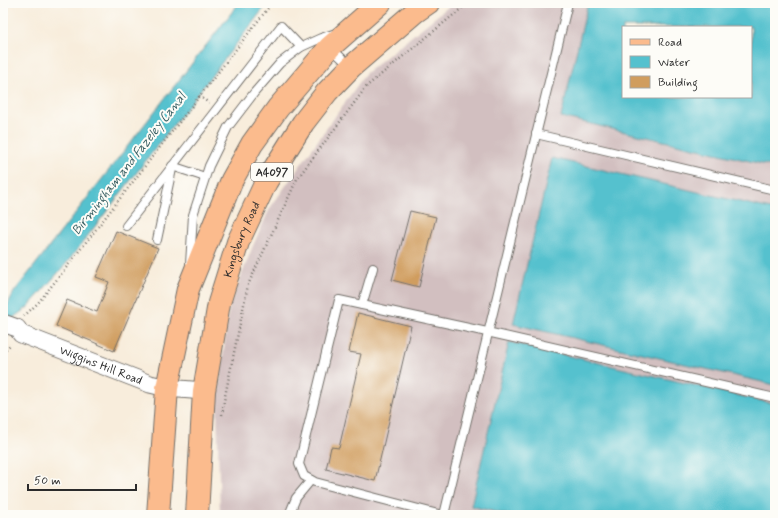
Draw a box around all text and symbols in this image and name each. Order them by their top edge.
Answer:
legend [622,26,752,98]
text: Road [658,35,682,51]
text: Water [658,55,690,71]
text: Building [658,75,698,92]
water label: Birmingham and Fazeley Canal [68,89,192,240]
road number: A4097 [251,163,293,181]
street label: Kingsbury Road [220,199,265,280]
street label: Wiggins Hill Road [57,343,144,389]
scale bar [28,466,136,492]
text: 50 m [34,473,61,489]

